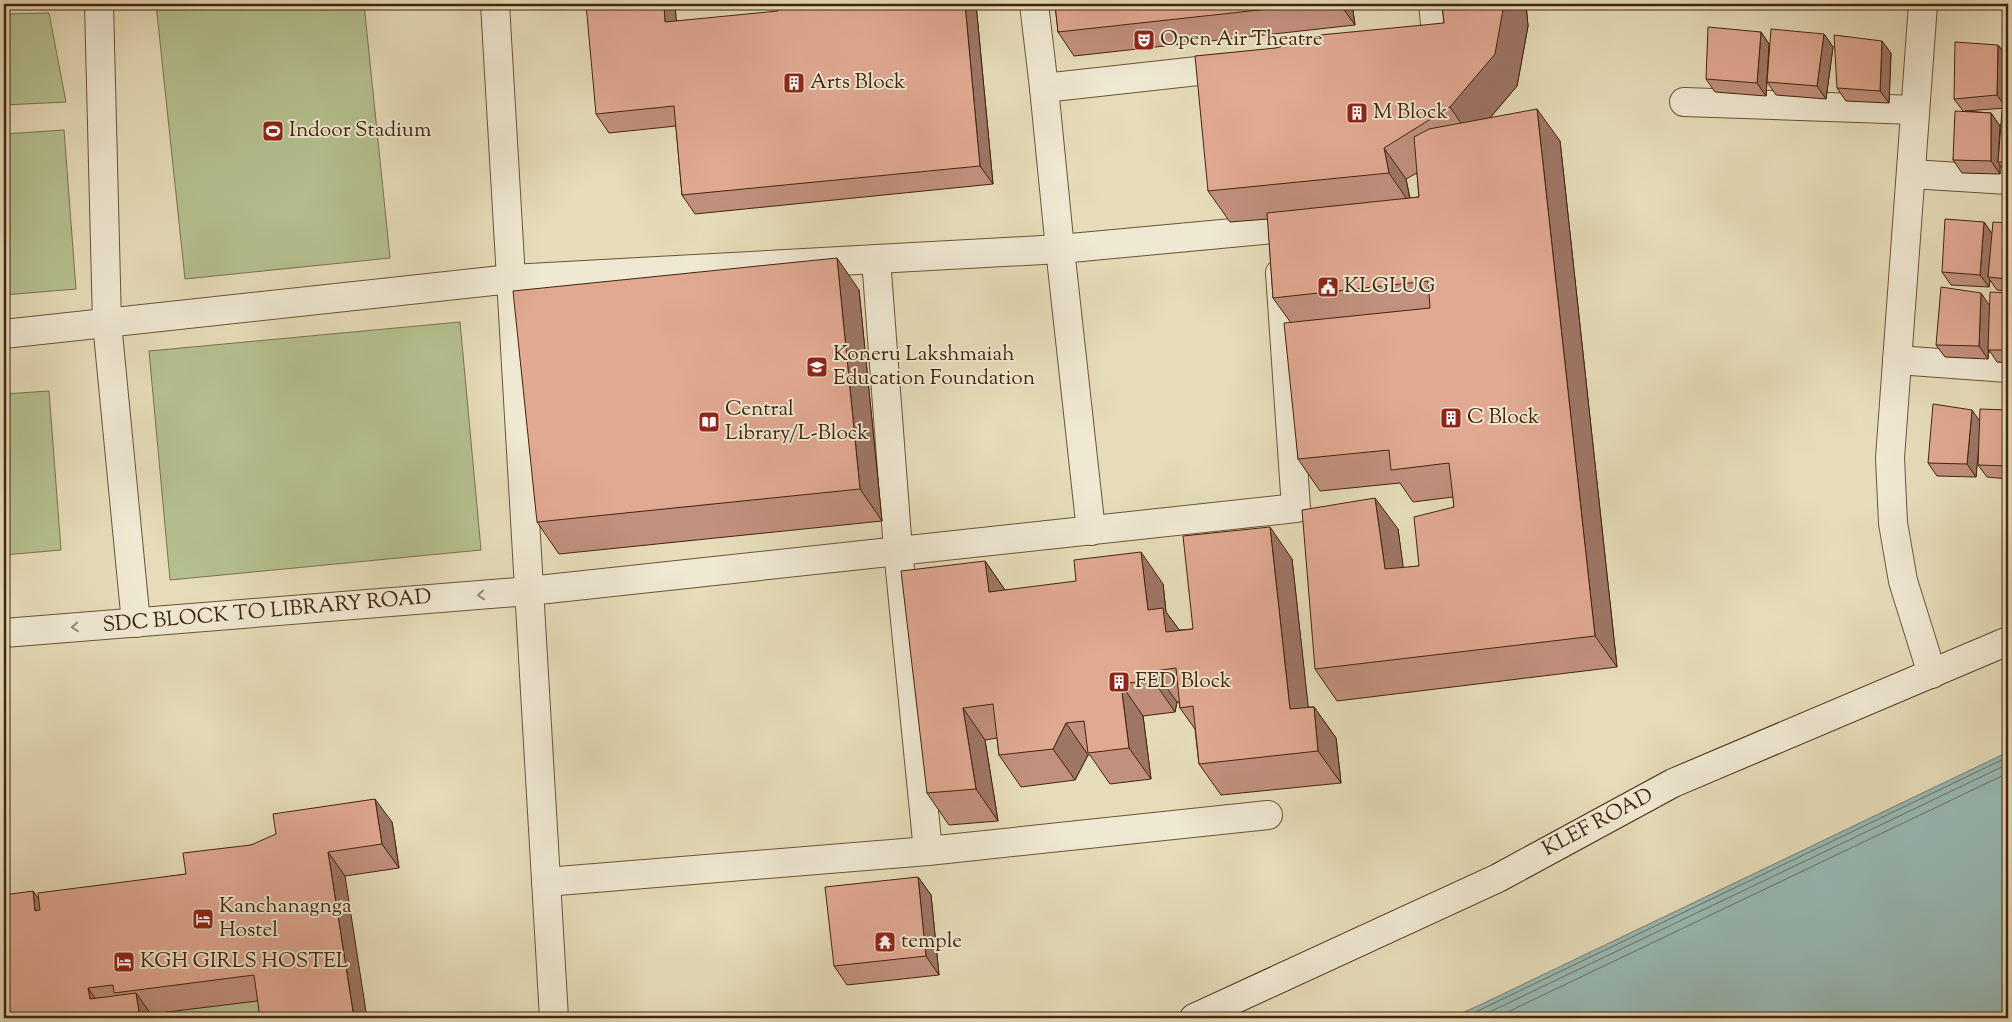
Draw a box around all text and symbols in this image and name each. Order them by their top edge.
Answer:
place label: Open Air Theatre [1160,25,1322,55]
theatre icon: Open Air Theatre [1132,28,1156,52]
place label: Arts Block [810,68,906,98]
building icon: Arts Block [782,71,806,95]
place label: M Block [1373,98,1448,128]
building icon: M Block [1345,101,1369,125]
place label: Indoor Stadium [289,116,431,146]
sports icon: Indoor Stadium [261,119,285,143]
place label: KLGLUG [1344,272,1435,302]
public building icon: KLGLUG [1316,275,1340,299]
place label: Koneru Lakshmaiah Education Foundation [833,340,1035,394]
school or university icon: Koneru Lakshmaiah Education Foundation [805,355,829,379]
place label: Central Library/L-Block [725,395,869,449]
place label: C Block [1467,403,1540,433]
building icon: C Block [1439,406,1463,430]
library icon: Central Library/L-Block [697,410,721,434]
street label: SDC BLOCK TO LIBRARY ROAD [101,583,433,641]
one-way arrow [477,589,485,600]
one-way arrow [70,622,78,633]
place label: FED Block [1135,667,1232,697]
building icon: FED Block [1107,670,1131,694]
street label: KLEF ROAD [1537,781,1659,865]
place label: Kanchanagnga Hostel [219,892,352,946]
hotel icon: Kanchanagnga Hostel [191,907,215,931]
place label: temple [901,927,962,957]
temple icon: temple [873,930,897,954]
place label: KGH GIRLS HOSTEL [140,947,349,977]
hotel icon: KGH GIRLS HOSTEL [112,950,136,974]

